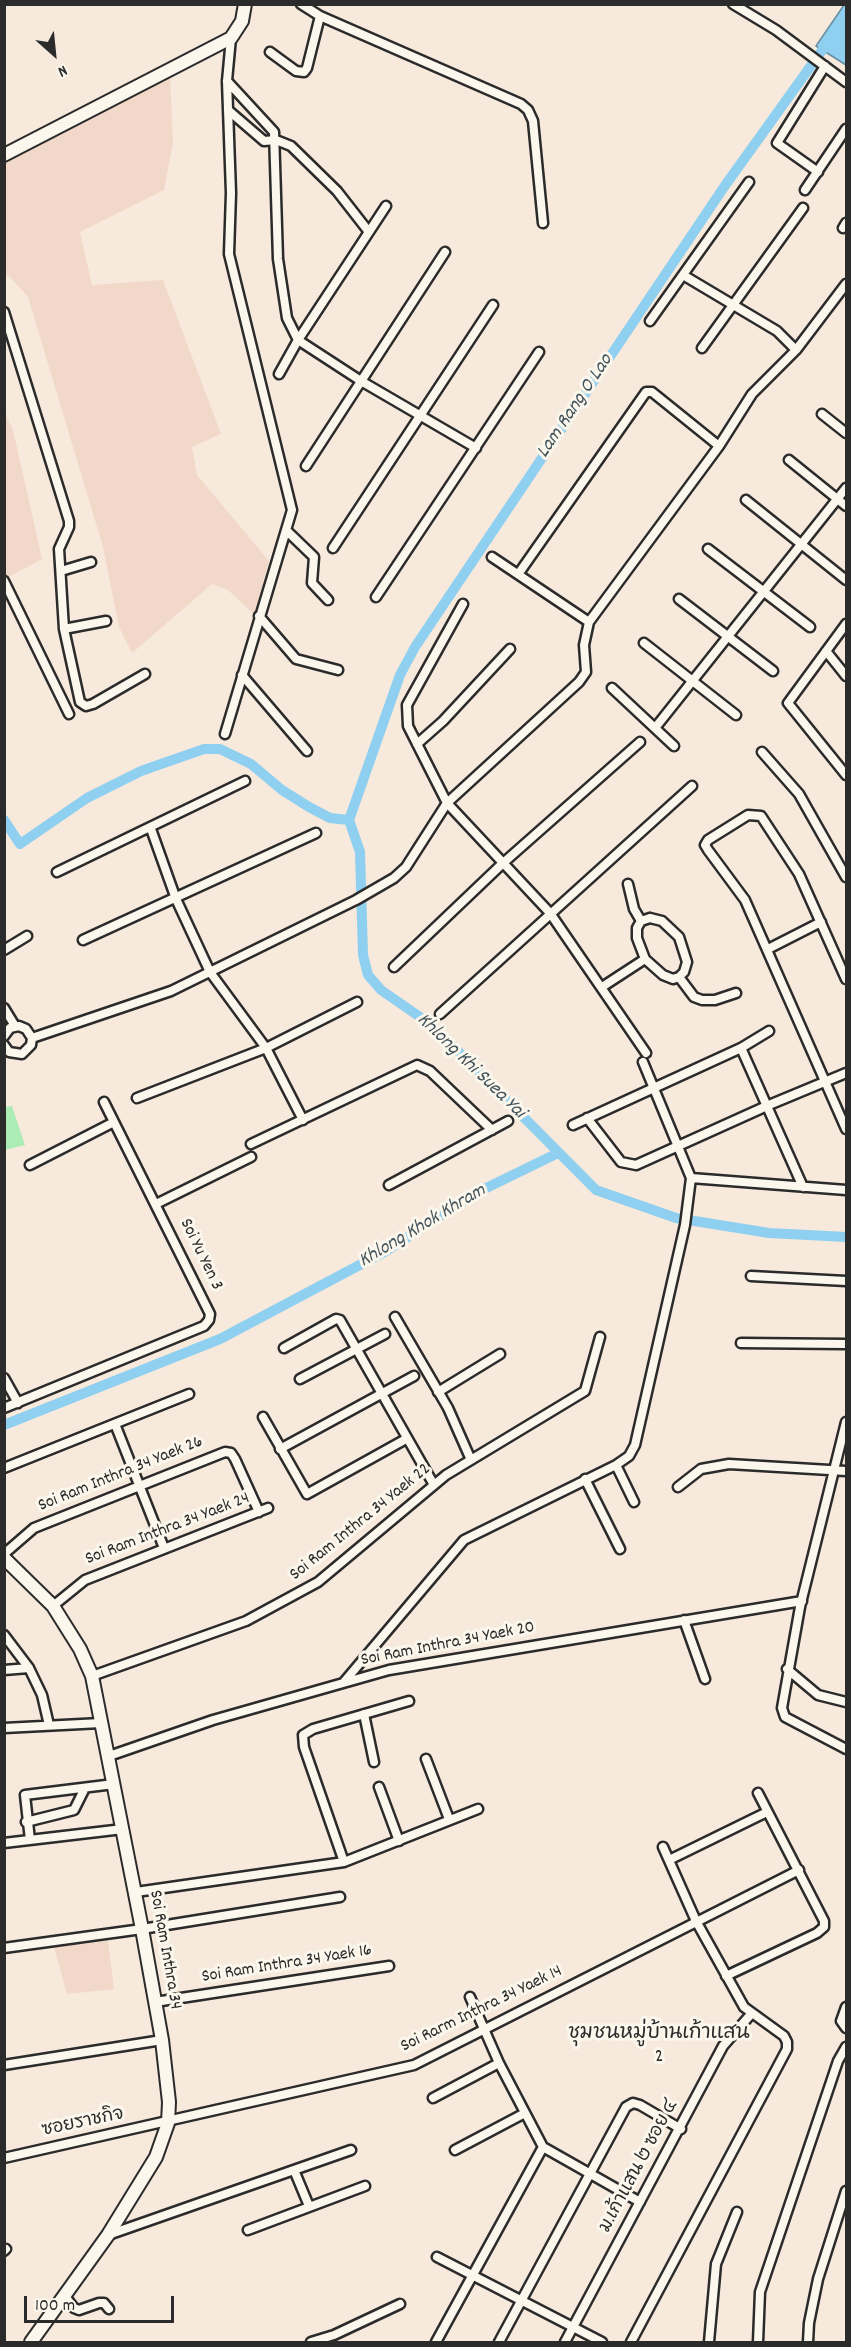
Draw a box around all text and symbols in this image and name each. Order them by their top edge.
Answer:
north arrow [24,24,84,84]
text: N [54,58,71,83]
water label: Lam Rang O Lao [532,351,620,463]
water label: Khlong Khi Suea Yai [411,1009,529,1125]
water label: Khlong Khok Khram [355,1180,491,1274]
street label: Soi Yu Yen 3 [173,1216,227,1294]
street label: Soi Ram Inthra 34 Yaek 26 [35,1432,207,1518]
street label: Soi Ram Inthra 34 Yaek 22 [286,1460,436,1586]
street label: Soi Ram Inthra 34 Yaek 24 [83,1489,253,1571]
street label: Soi Ram Inthra 34 Yaek 20 [359,1618,537,1672]
street label: Soi Ram Inthra 34 [143,1889,185,2011]
street label: Soi Ram Inthra 34 Yaek 16 [200,1941,374,1989]
street label: Soi Rarm Inthra 34 Yaek 14 [398,1961,566,2059]
district label: ชุมชนหมู่บ้านเก้าแสน 2 [568,2023,750,2070]
street label: ม.เก้าแสน ๒ ซอย ๔ [596,2097,684,2237]
street label: ซอยราชกิจ [40,2105,126,2143]
scale bar [27,2284,177,2322]
text: 100 m [35,2294,75,2319]

